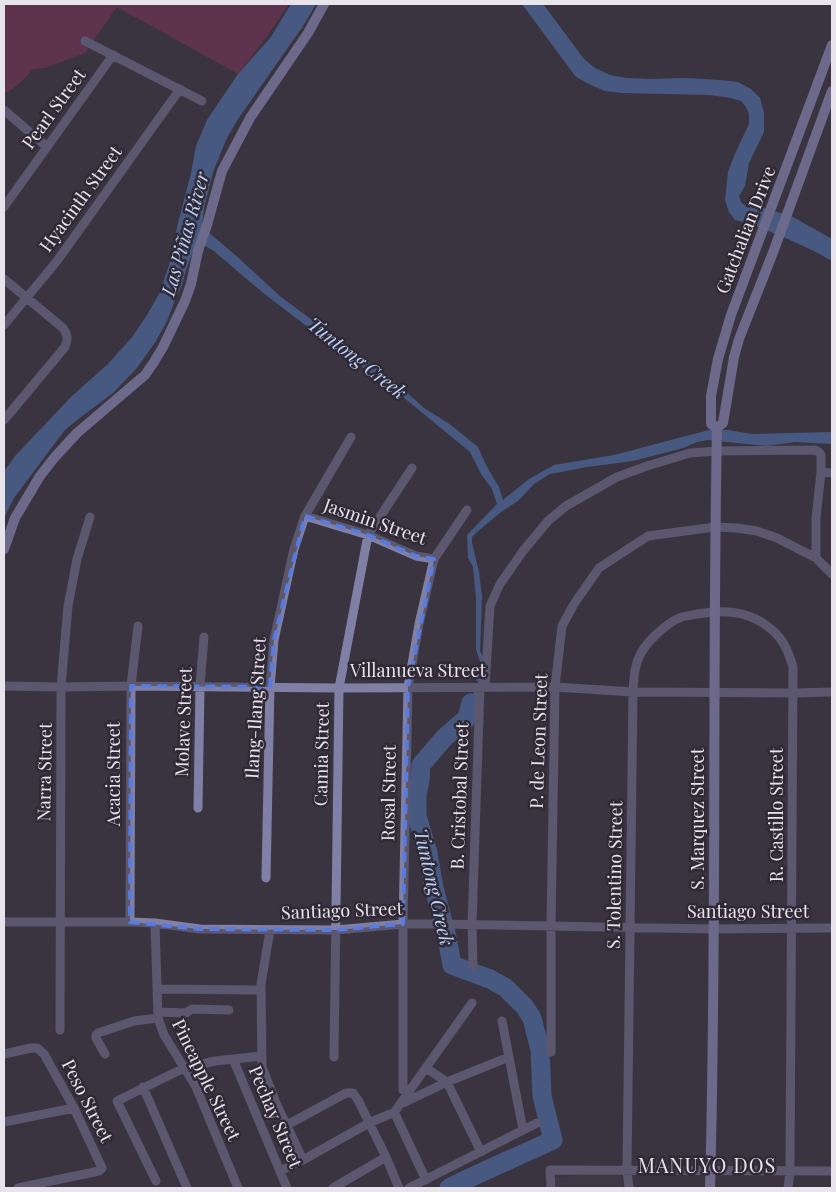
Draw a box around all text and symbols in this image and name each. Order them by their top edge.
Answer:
street label: Pearl Street [16,63,91,153]
street label: Hyacinth Street [33,140,127,256]
street label: Gatchalian Drive [710,162,780,297]
water label: Las Piñas River [154,168,214,300]
water label: Tuntong Creek [303,310,413,404]
street label: Jasmin Street [320,492,431,550]
street label: Ilang-Ilang Street [239,636,271,780]
street label: Villanueva Street [349,658,487,682]
street label: Molave Street [169,666,197,777]
street label: P. de Leon Street [524,672,552,809]
street label: Camia Street [308,701,334,806]
street label: Acacia Street [101,721,125,827]
street label: B. Cristobal Street [444,721,474,870]
street label: Narra Street [31,722,57,822]
street label: Rosal Street [375,744,401,841]
street label: S. Marquez Street [685,747,709,890]
street label: R. Castillo Street [764,747,788,882]
street label: S. Tolentino Street [601,800,627,949]
water label: Tuntong Creek [409,826,461,948]
street label: Santiago Street [281,896,404,924]
street label: Santiago Street [687,899,810,923]
street label: Pineapple Street [167,1015,247,1145]
street label: Peso Street [57,1055,119,1147]
street label: Pechay Street [244,1062,309,1172]
district label: MANUYO DOS [638,1151,776,1178]

